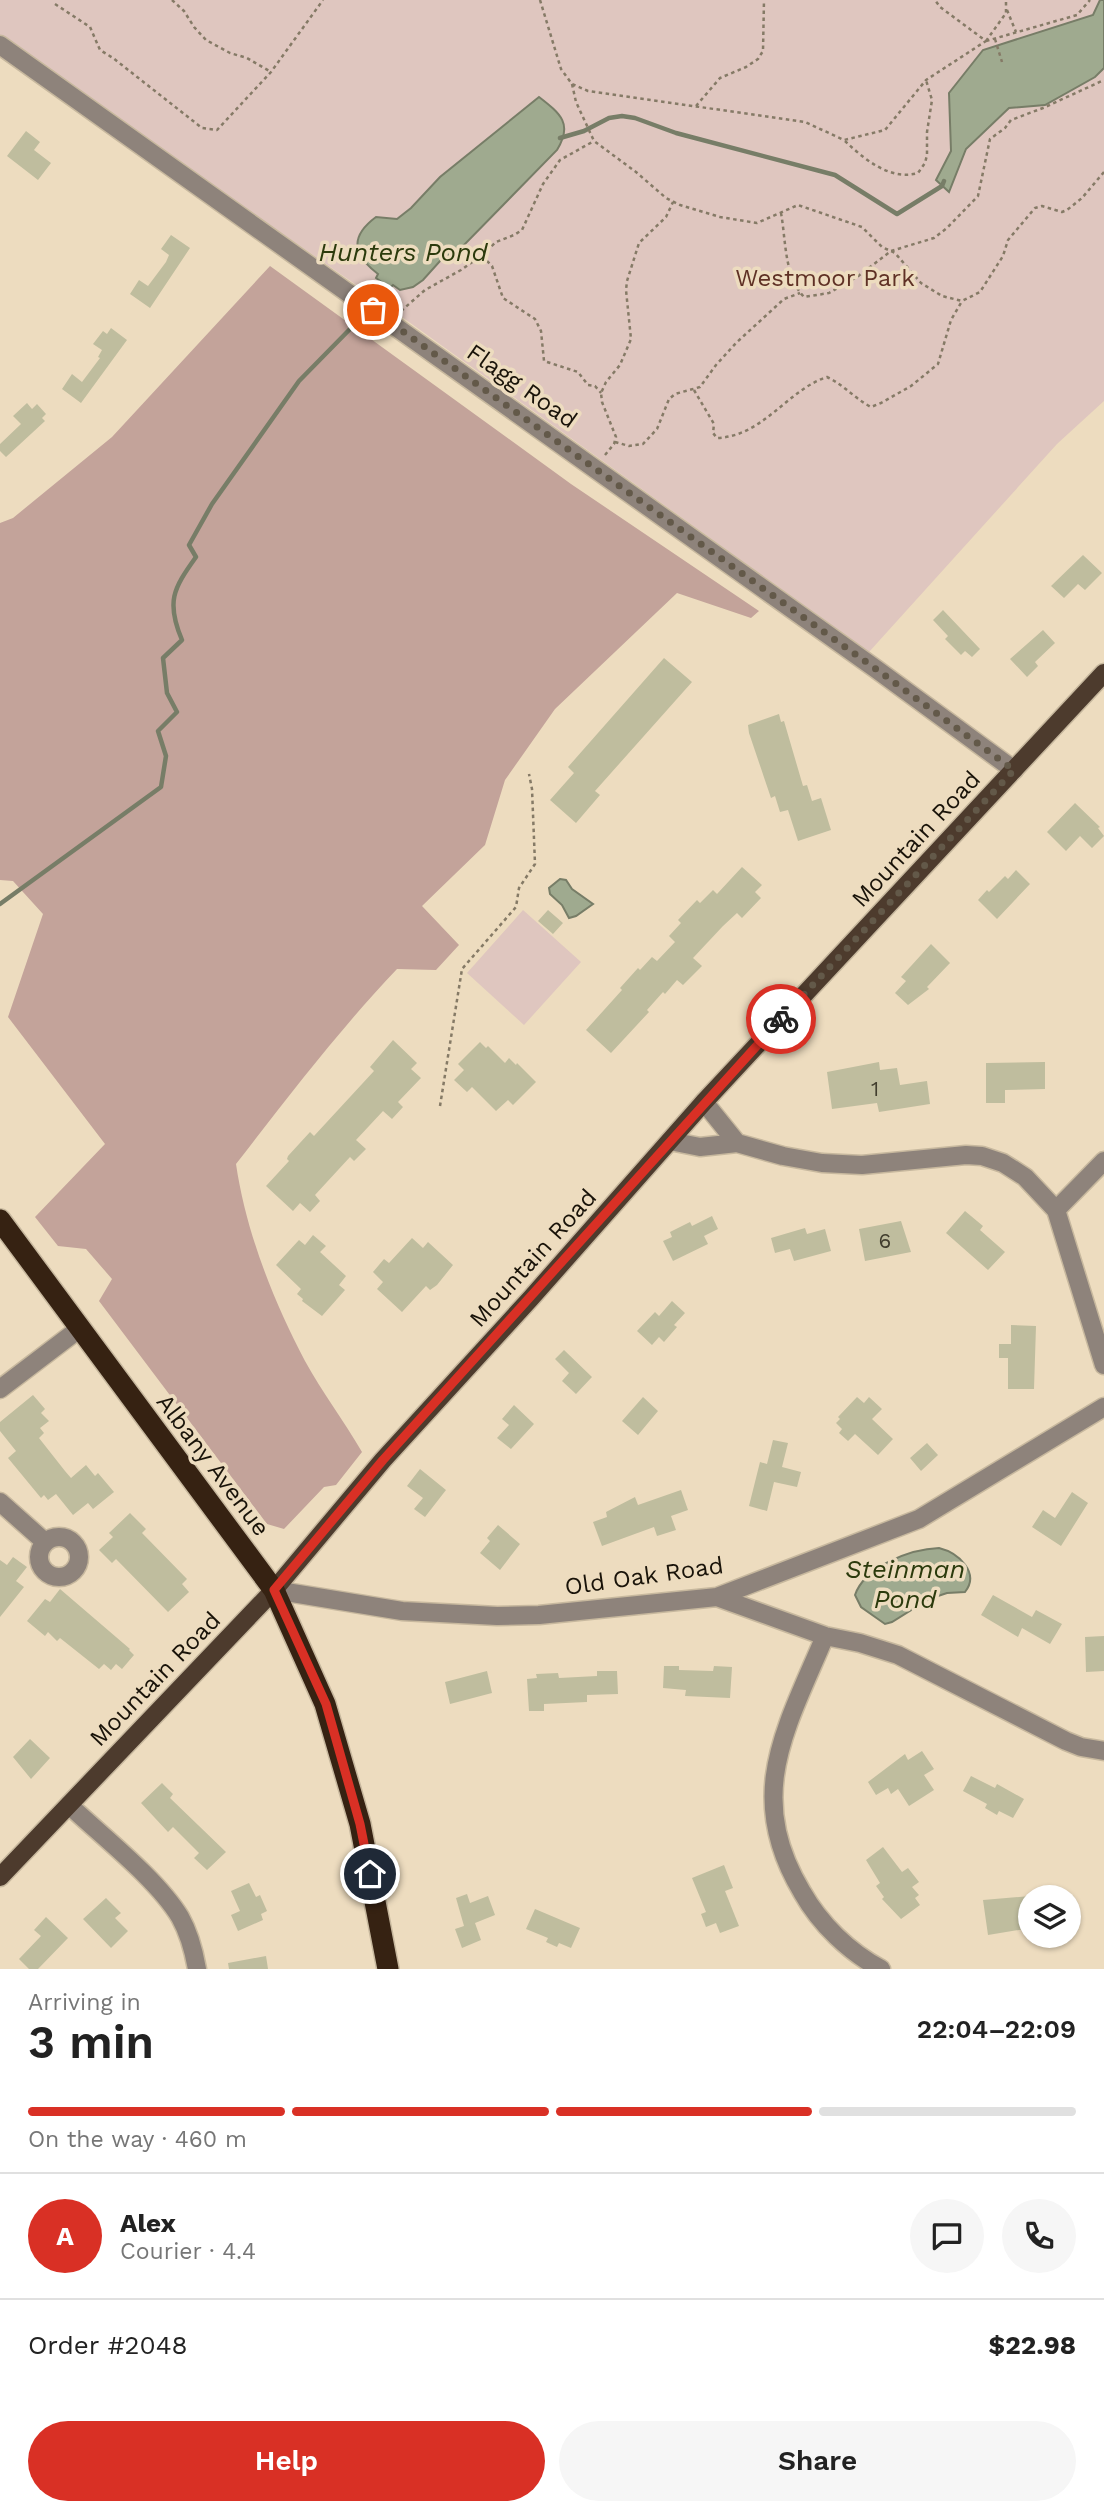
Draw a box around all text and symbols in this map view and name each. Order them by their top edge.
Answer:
water label: Hunters Pond [318,237,488,267]
park label: Westmoor Park [735,264,915,292]
pin [343,280,403,340]
icon: bag [354,291,392,329]
street label: Flagg Road [462,338,582,434]
street label: Mountain Road [846,765,986,913]
courier [746,984,816,1054]
icon: bike [762,1000,800,1038]
house number: 1 [871,1076,879,1101]
street label: Mountain Road [464,1183,602,1333]
house number: 6 [879,1228,891,1253]
street label: Albany Avenue [151,1389,275,1541]
street label: Old Oak Road [563,1551,725,1601]
water label: Steinman Pond [845,1554,965,1614]
street label: Mountain Road [84,1606,226,1752]
pin [340,1844,400,1904]
icon: home [351,1855,389,1893]
map controls [1018,1885,1081,1948]
button: layers [1018,1885,1081,1948]
text: Arriving in [28,1989,141,2016]
text: 22:04–22:09 [917,2014,1076,2044]
text: 3 min [28,2015,154,2069]
text: On the way · 460 m [28,2126,247,2153]
button: chat [910,2199,984,2273]
button: phone [1002,2199,1076,2273]
text: Alex [120,2208,176,2238]
text: A [56,2221,74,2251]
text: Courier · 4.4 [120,2238,256,2265]
text: Order #2048 [28,2330,188,2360]
text: $22.98 [988,2330,1076,2360]
button: Help [28,2421,545,2501]
button: Share [559,2421,1076,2501]

